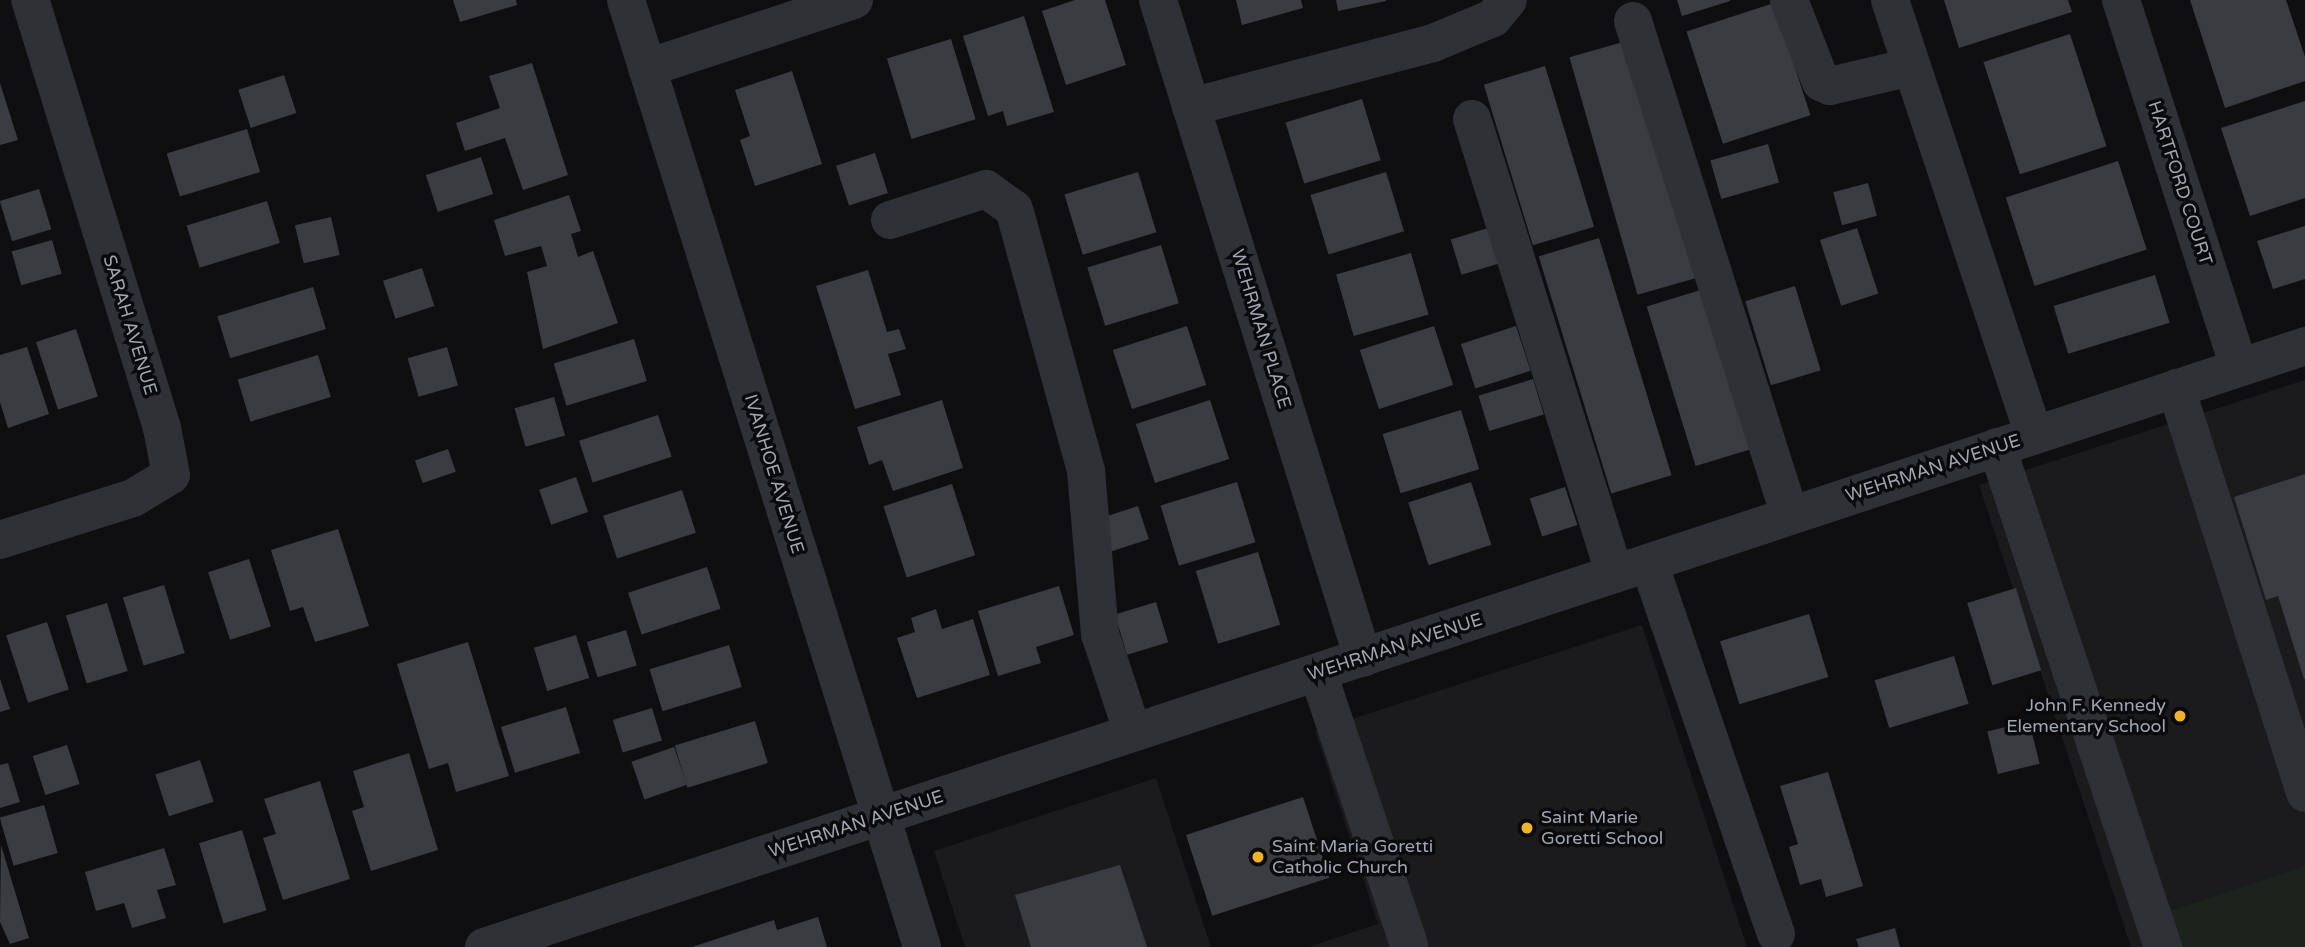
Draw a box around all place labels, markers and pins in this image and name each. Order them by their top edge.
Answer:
place label: John F. Kennedy Elementary School [2006,695,2166,738]
marker: John F. Kennedy Elementary School [2172,708,2188,724]
place label: Saint Marie Goretti School [1541,807,1663,850]
marker: Saint Marie Goretti School [1519,820,1535,836]
place label: Saint Maria Goretti Catholic Church [1272,836,1433,878]
marker: Saint Maria Goretti Catholic Church [1250,849,1266,865]

